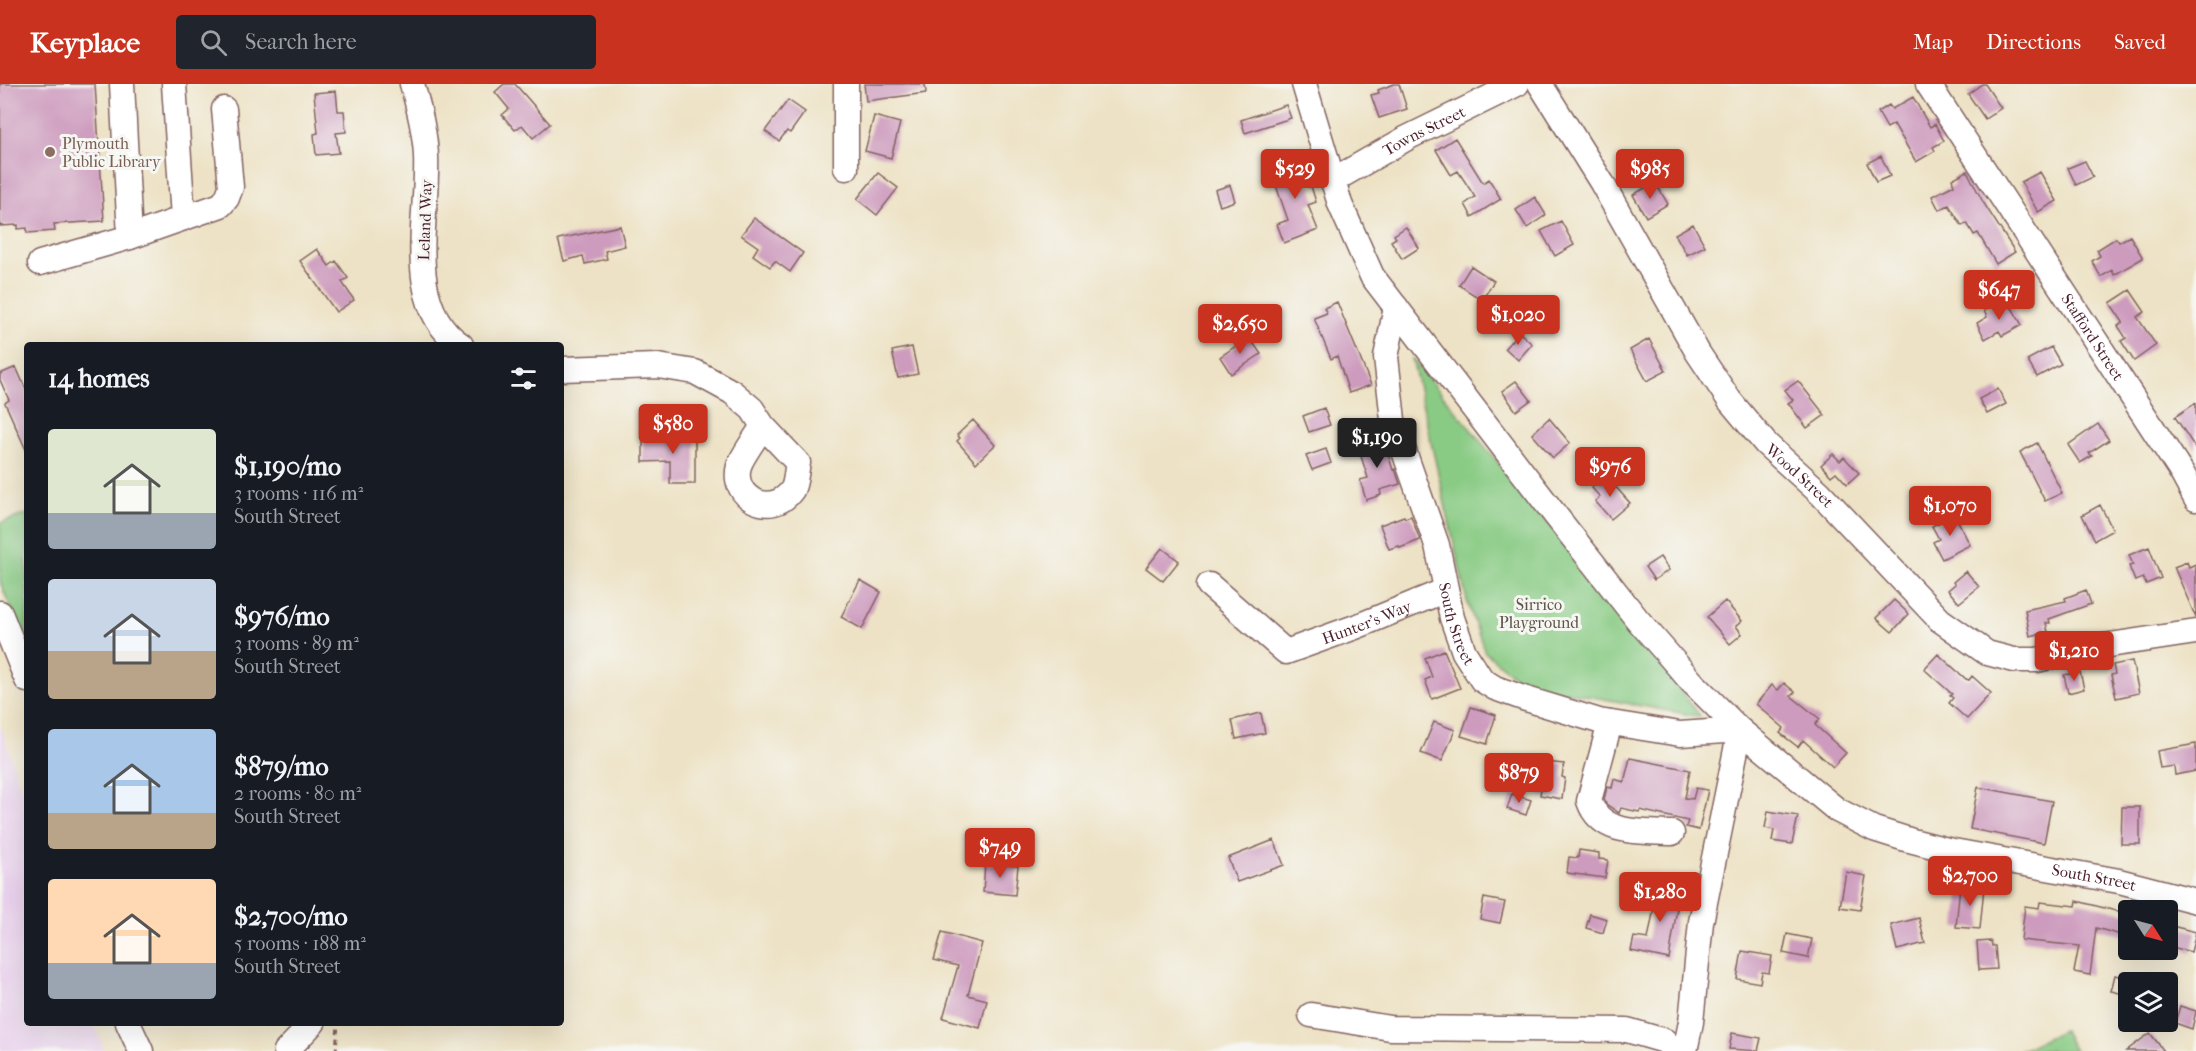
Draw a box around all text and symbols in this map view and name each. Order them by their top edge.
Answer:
search box [176,15,596,69]
text: Keyplace [30,26,140,59]
icon: search [197,26,230,59]
text: Search here [245,29,357,55]
text: Map [1913,30,1953,54]
text: Directions [1986,30,2081,54]
text: Saved [2114,30,2166,54]
street label: Towns Street [1379,101,1468,159]
place label: Plymouth Public Library [62,134,161,171]
marker: Plymouth Public Library [43,145,57,159]
pin: $529 [1259,149,1331,200]
pin: $985 [1614,149,1686,200]
text: $529 [1275,157,1315,180]
text: $985 [1630,157,1670,180]
street label: Leland Way [414,179,436,261]
pin: $647 [1963,270,2035,321]
text: $647 [1978,278,2020,301]
street label: Stafford Street [2058,290,2129,384]
pin: $1,020 [1469,295,1567,346]
text: $1,020 [1491,303,1545,326]
pin: $2,650 [1191,304,1289,355]
text: $2,650 [1212,312,1268,335]
icon: filters [507,362,540,395]
text: 14 homes [48,363,150,394]
pin: $580 [637,404,709,455]
text: $580 [653,412,693,435]
pin: $1,190 [1328,418,1426,469]
text: $1,190 [1352,426,1402,449]
street label: Wood Street [1761,439,1838,511]
pin: $976 [1574,447,1646,498]
text: $1,190/mo [234,451,341,482]
icon: home [96,453,168,525]
text: $976 [1589,455,1631,478]
text: 3 rooms · 116 m² [234,482,363,505]
pin: $1,070 [1901,486,1999,537]
text: $1,070 [1923,494,1977,517]
text: South Street [234,505,341,528]
street label: South Street [1435,581,1479,669]
park label: Sirrico Playground [1499,595,1579,632]
street label: Hunter's Way [1319,596,1414,648]
text: $976/mo [234,601,330,632]
icon: home [96,603,168,675]
pin: $1,210 [2025,631,2123,682]
text: 3 rooms · 89 m² [234,632,359,655]
text: $1,210 [2049,639,2099,662]
text: South Street [234,655,341,678]
text: $879/mo [234,751,329,782]
icon: home [96,753,168,825]
pin: $879 [1483,753,1555,804]
text: $879 [1498,761,1540,784]
text: 2 rooms · 80 m² [234,782,361,805]
text: South Street [234,805,341,828]
pin: $749 [964,828,1036,879]
text: $749 [979,836,1021,859]
pin: $2,700 [1921,856,2019,907]
street label: South Street [2050,860,2139,895]
text: $2,700 [1942,864,1998,887]
pin: $1,280 [1611,872,1709,923]
text: $1,280 [1633,880,1687,903]
north arrow [2118,900,2178,960]
map controls [2118,900,2178,1032]
text: $2,700/mo [234,901,348,932]
icon: home [96,903,168,975]
text: 5 rooms · 188 m² [234,932,366,955]
text: South Street [234,955,341,978]
button: layers [2118,972,2178,1032]

